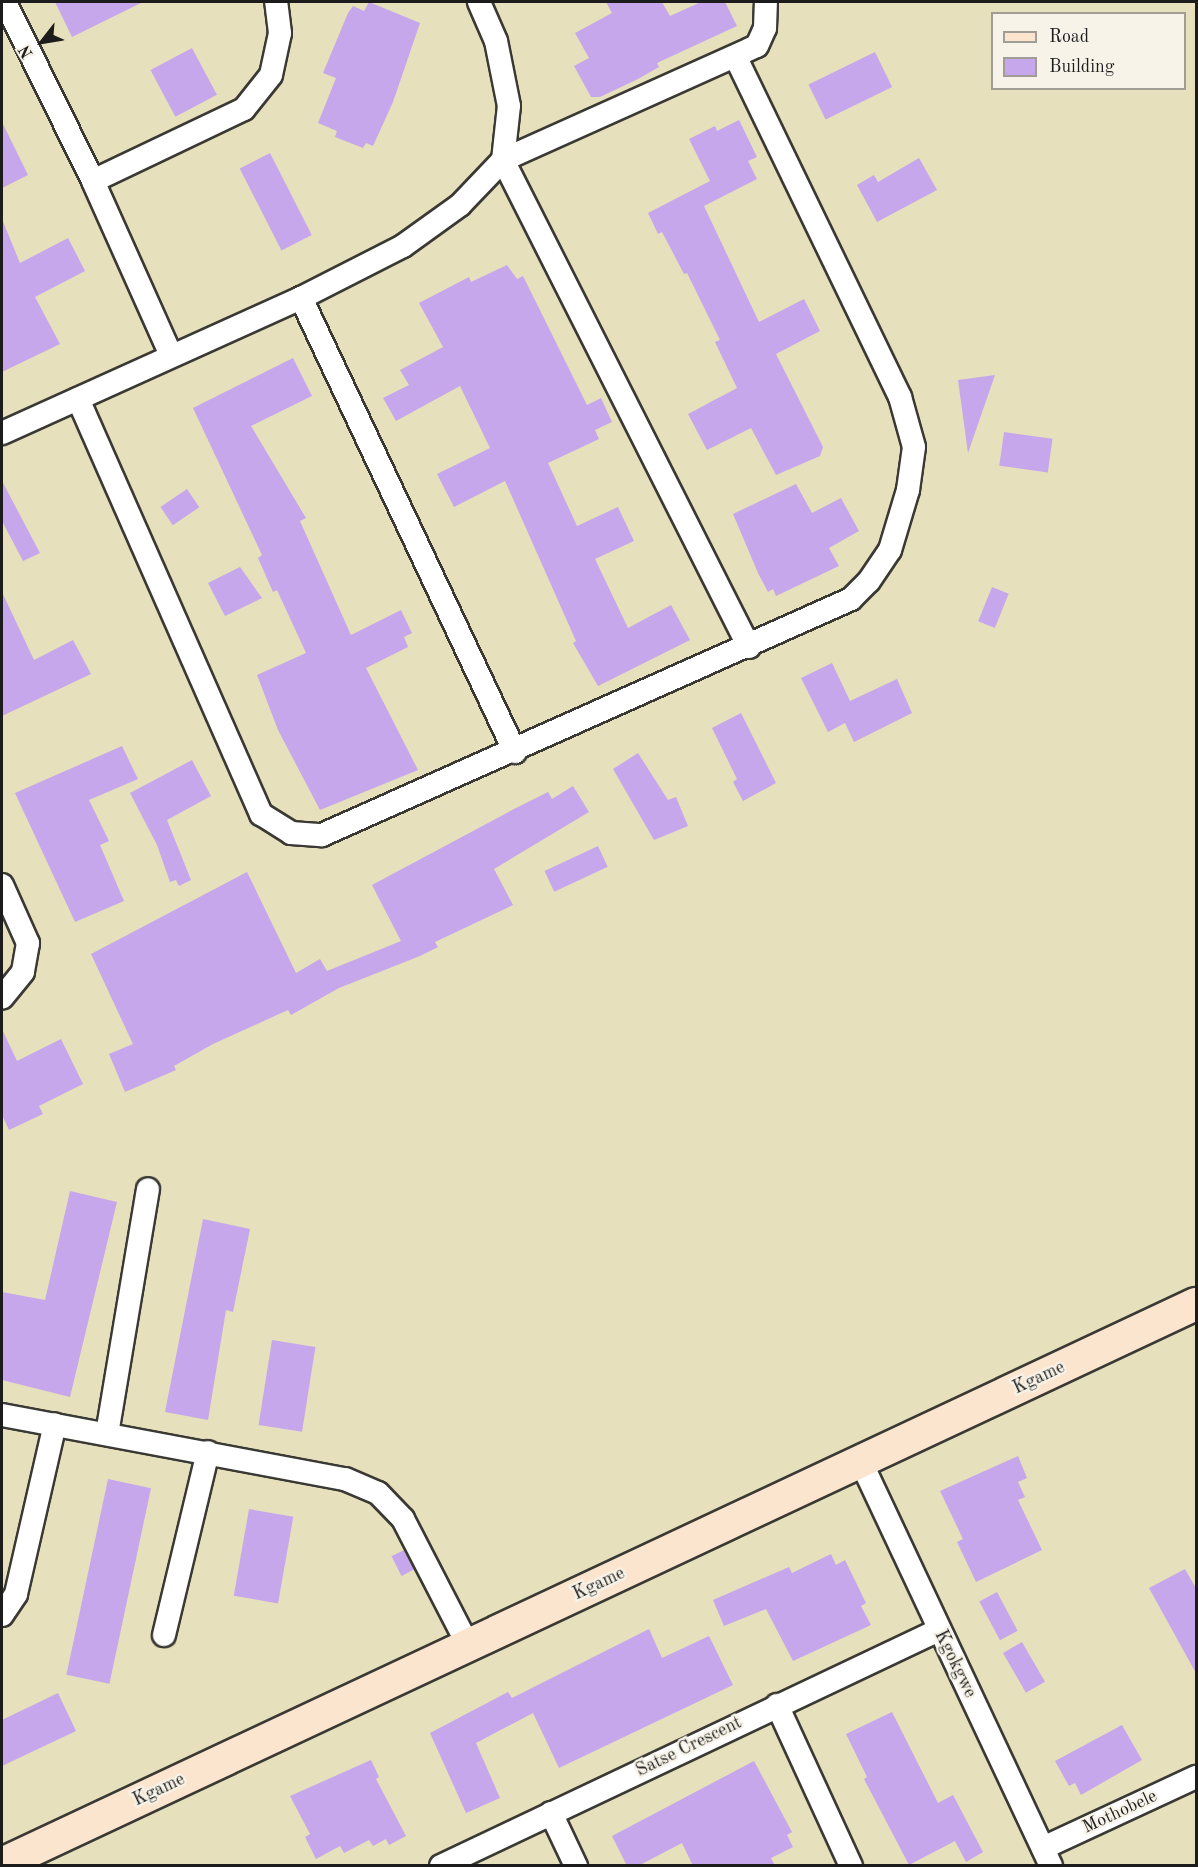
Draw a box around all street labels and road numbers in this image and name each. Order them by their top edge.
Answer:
street label: Kgame [1010,1357,1068,1399]
street label: Kgame [570,1563,628,1605]
street label: Kgokgwe [929,1627,981,1701]
street label: Satse Crescent [633,1712,745,1782]
street label: Kgame [130,1769,188,1811]
street label: Mothobele [1079,1785,1161,1839]

